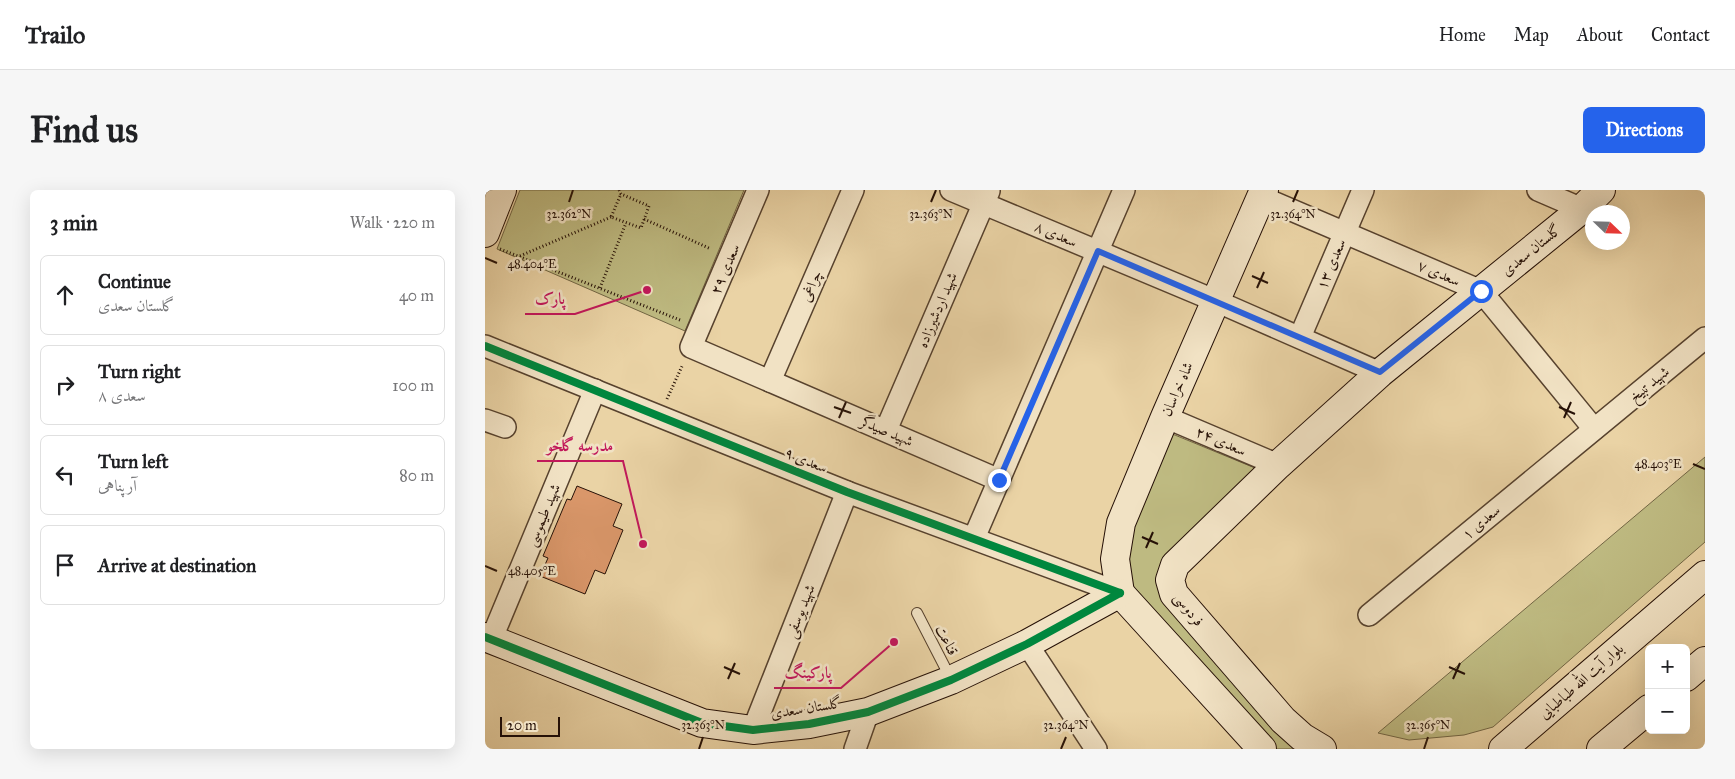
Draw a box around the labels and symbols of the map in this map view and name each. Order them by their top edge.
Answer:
north arrow [1585,205,1630,250]
text: 32.362°N [547,207,591,221]
text: 32.363°N [909,207,953,221]
text: 32.364°N [1270,207,1316,221]
street label: سعدی ۸ [1032,217,1080,251]
street label: گلستان سعدی [1497,220,1565,280]
street label: سعدی ۱۳ [1312,236,1350,292]
street label: سعدی ۲۹ [706,241,744,297]
street label: سعدی ۷ [1415,256,1463,290]
text: 48.404°E [508,257,557,271]
street label: چراغی [796,268,826,304]
street label: شهید اردشیرزاده [913,270,962,351]
route start [1470,280,1493,303]
callout: پارک [525,283,575,314]
text: پارک [535,289,566,311]
street label: شاه خراسان [1157,359,1197,419]
street label: شهید تبیخ [1625,362,1676,410]
street label: شهید صیدگر [856,410,916,451]
street label: سعدی ۲۴ [1193,422,1249,460]
callout: مدرسه گلخو [537,430,623,461]
text: مدرسه گلخو [545,436,613,456]
street label: سعدی ۹ [782,443,830,477]
text: 48.403°E [1634,457,1682,471]
route end [988,469,1011,492]
street label: شهید طیموسی [522,481,566,550]
street label: سعدی ۱ [1458,501,1504,543]
text: 48.405°E [508,564,556,578]
street label: شهید یوسفی [781,582,821,641]
street label: فردوسی [1168,588,1208,631]
street label: قناعت [932,622,962,658]
street label: بلوار آیت الله طباطبایی [1533,637,1628,723]
callout: پارکینگ [774,657,841,688]
text: پارکینگ [784,662,833,685]
street label: گلستان سعدی [769,694,843,722]
scale bar [500,714,560,737]
text: 32.363°N [681,718,725,732]
text: 32.364°N [1043,718,1089,732]
text: 32.365°N [1406,718,1450,732]

